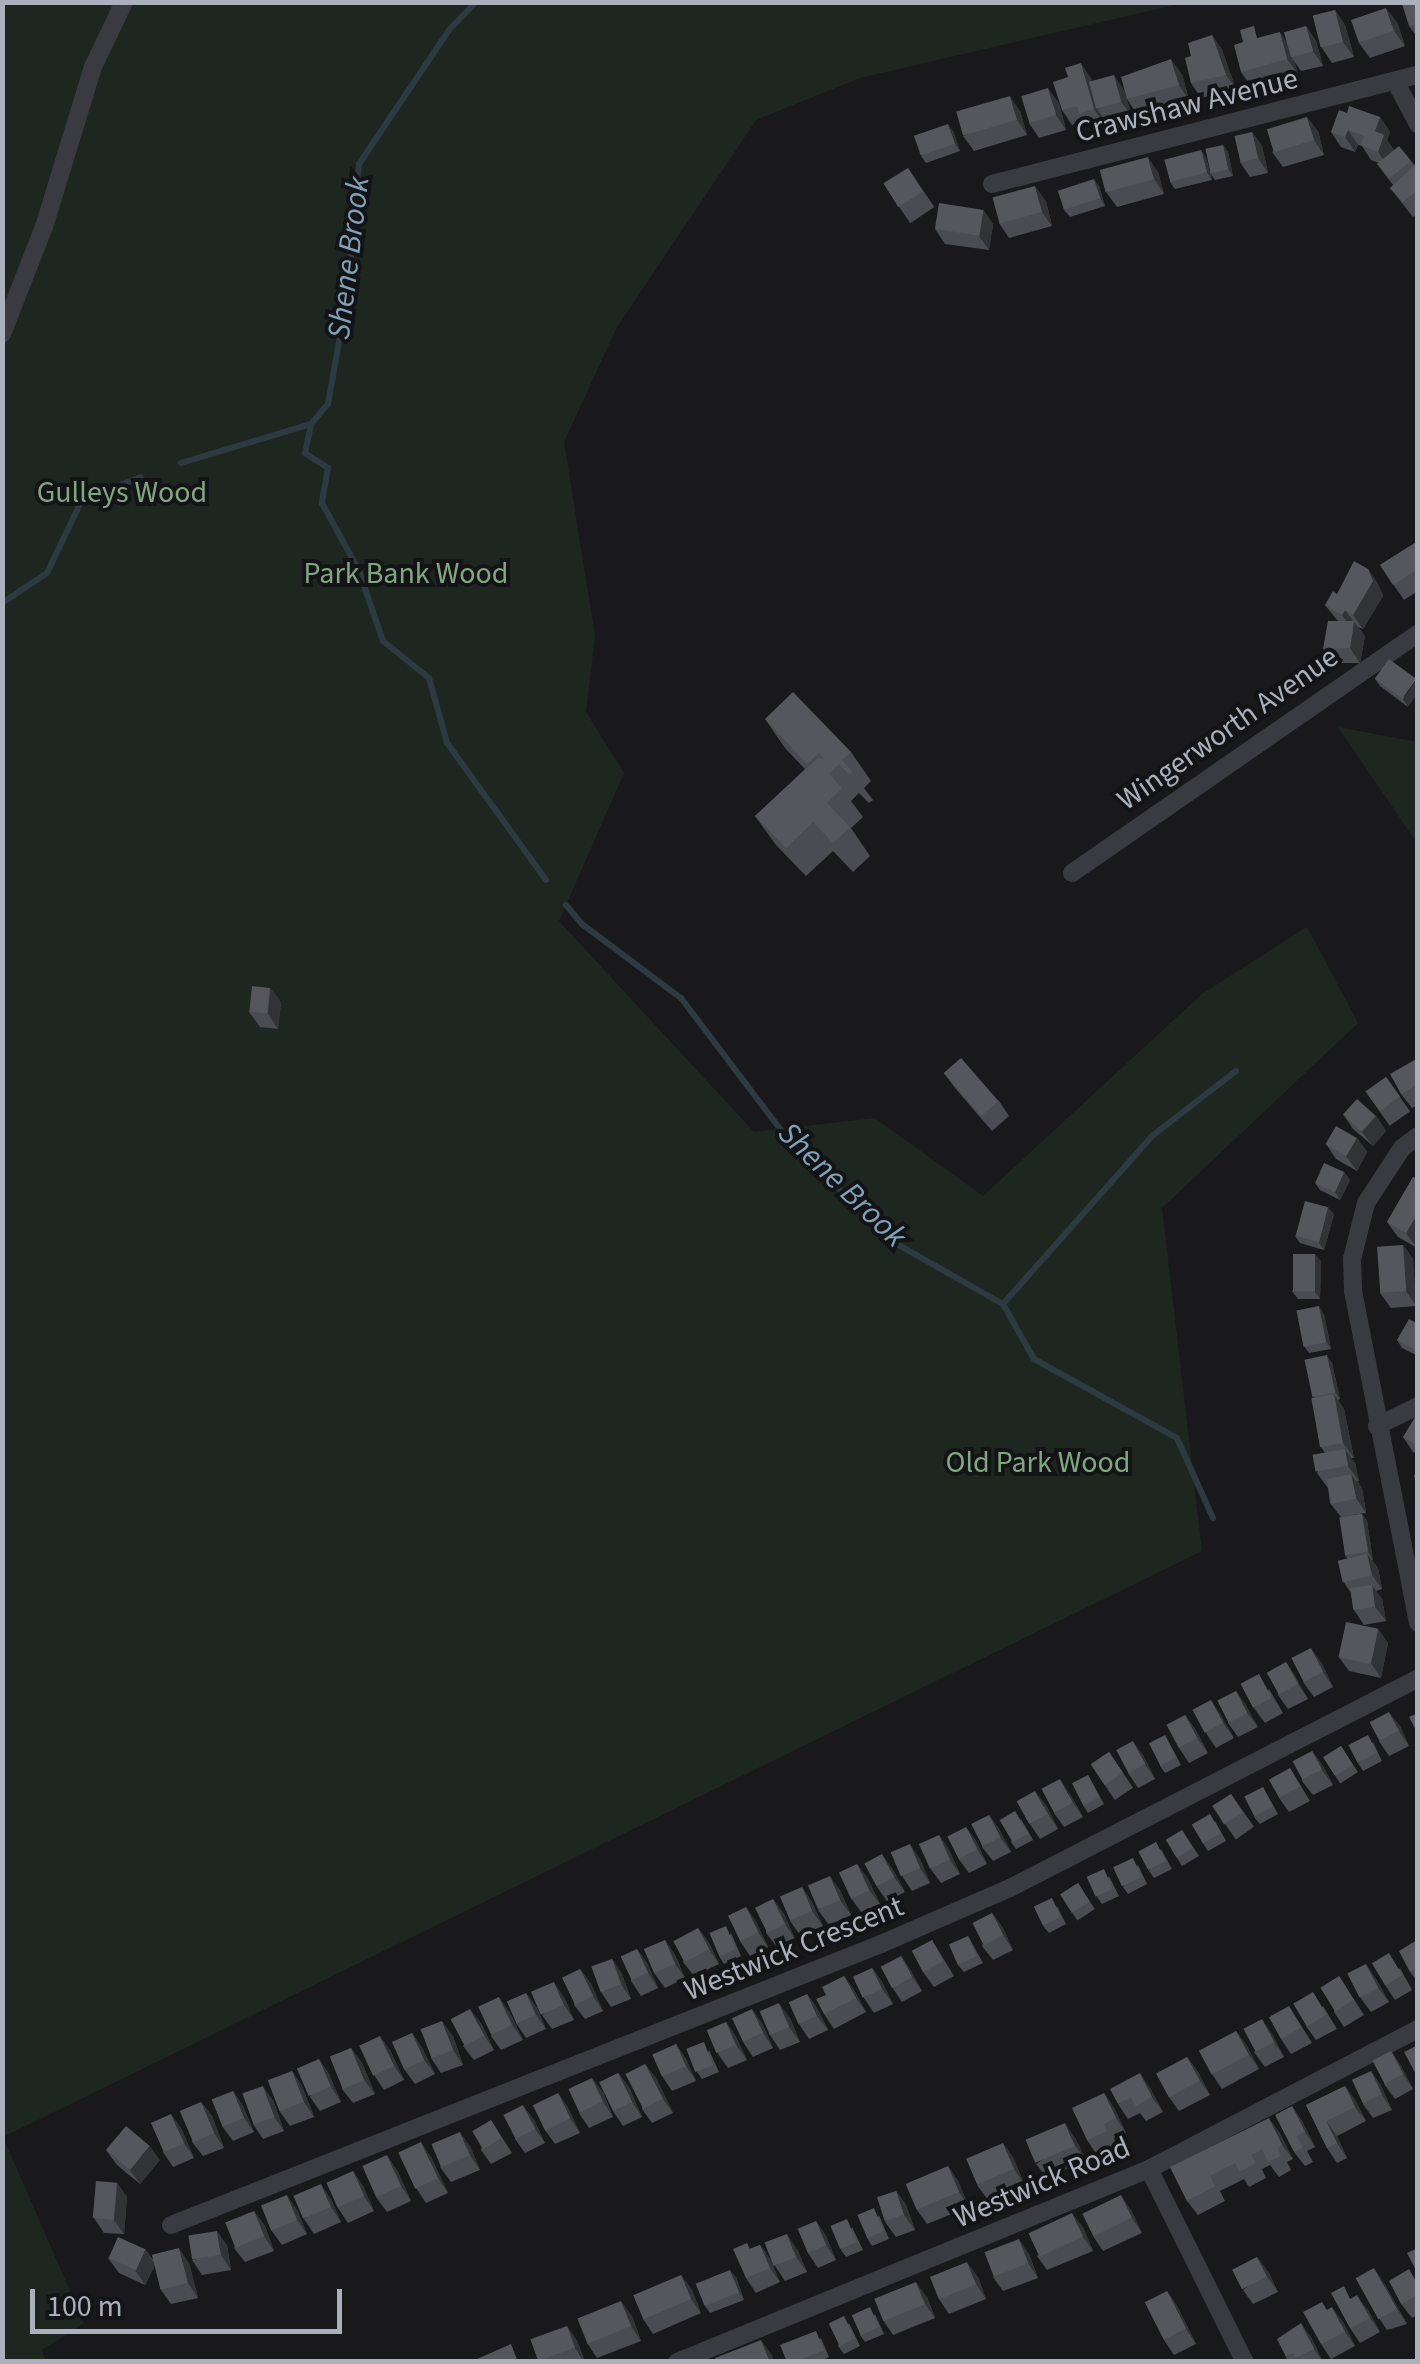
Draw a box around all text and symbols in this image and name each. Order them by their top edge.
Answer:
street label: Crawshaw Avenue [1072,61,1302,151]
water label: Shene Brook [320,174,378,342]
park label: Gulleys Wood [37,475,207,511]
park label: Park Bank Wood [304,556,508,592]
street label: Wingerworth Avenue [1111,639,1345,819]
water label: Shene Brook [770,1114,914,1256]
park label: Old Park Wood [945,1445,1131,1481]
street label: Westwick Crescent [679,1889,909,2009]
street label: Westwick Road [948,2130,1136,2236]
scale bar [35,2269,348,2331]
text: 100 m [47,2285,123,2328]

